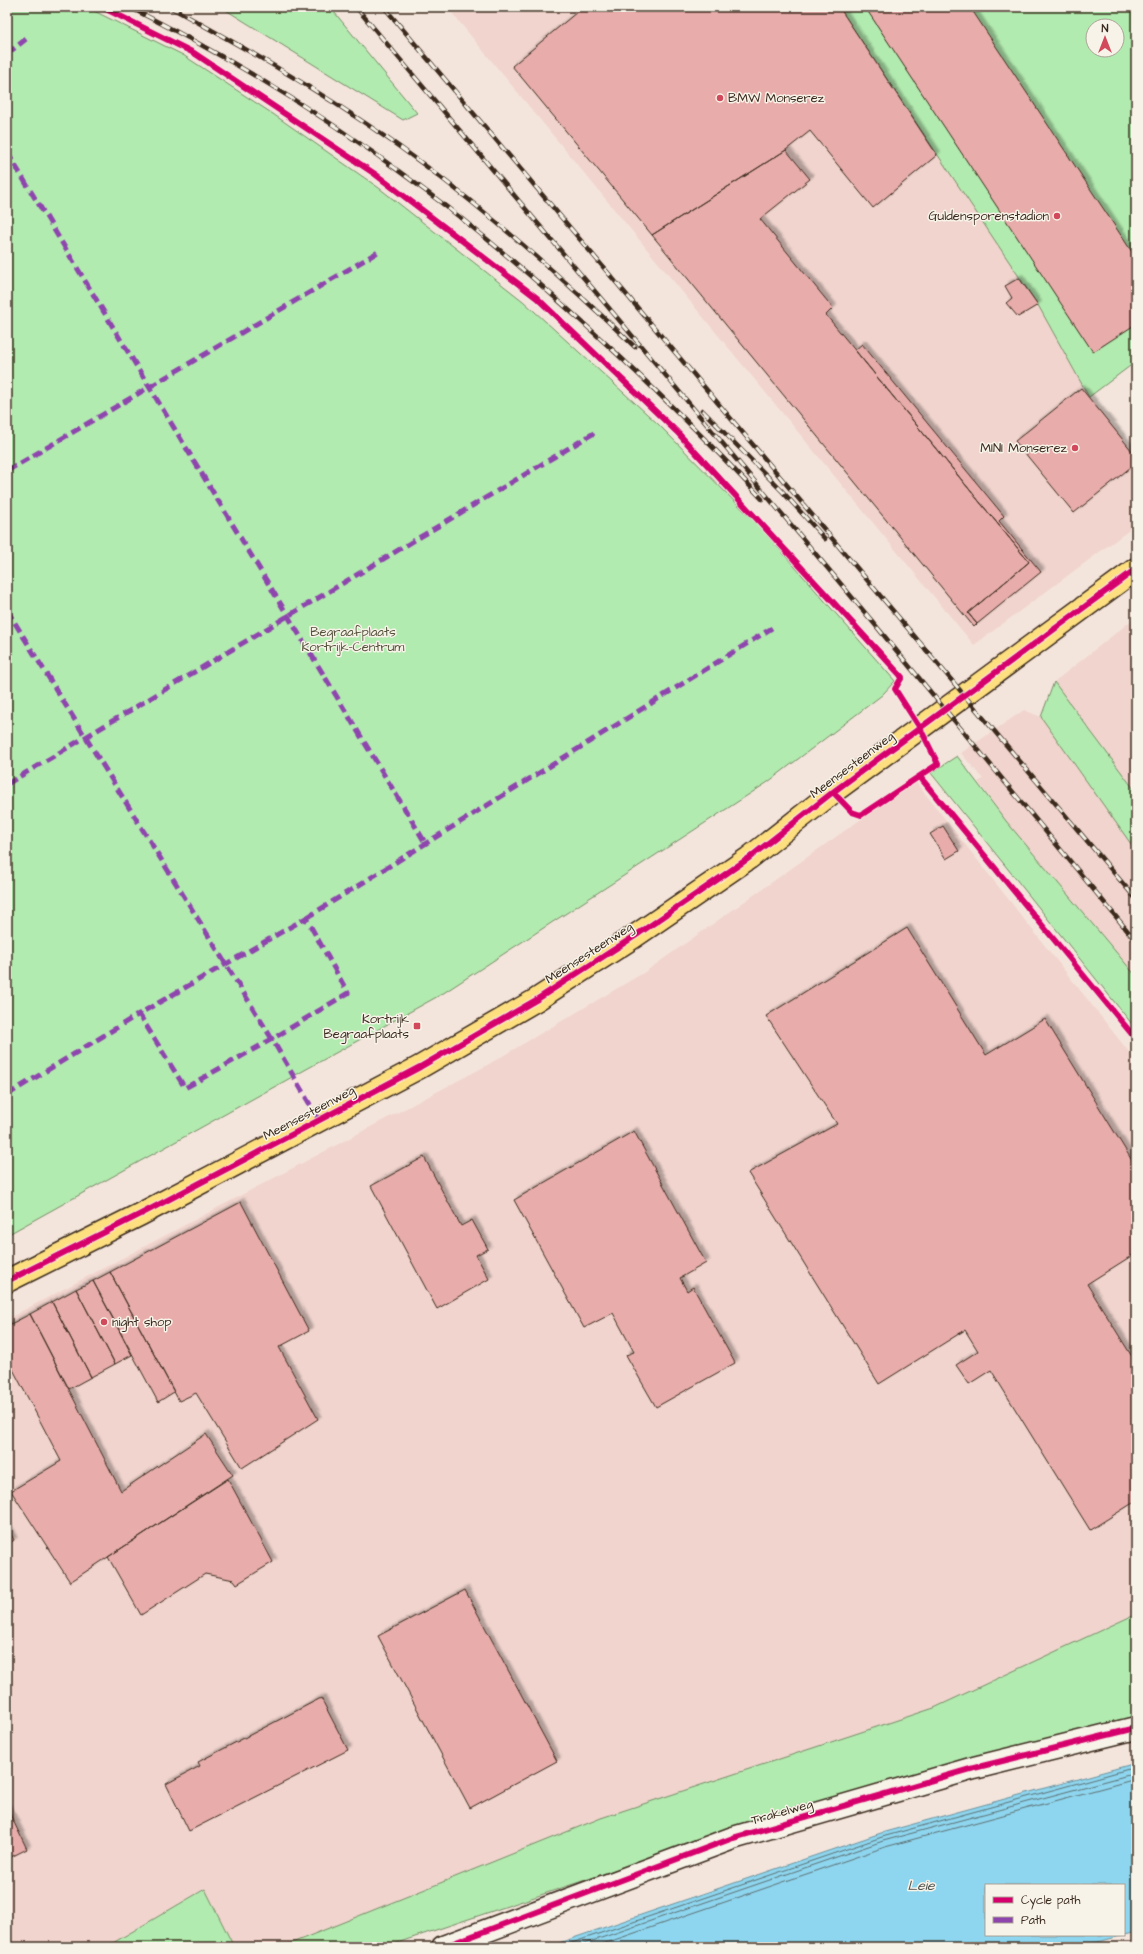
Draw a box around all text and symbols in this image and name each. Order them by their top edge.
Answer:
north arrow [1085,18,1125,58]
text: N [1102,21,1109,36]
place label: BMW Monserez [728,89,825,107]
marker: BMW Monserez [715,93,725,103]
place label: Guldensporenstadion [929,207,1049,225]
marker: Guldensporenstadion [1052,211,1062,221]
place label: MINI Monserez [980,439,1068,457]
marker: MINI Monserez [1070,443,1080,453]
park label: Begraafplaats Kortrijk-Centrum [302,623,405,656]
street label: Meensesteenweg [806,727,899,804]
street label: Meensesteenweg [542,918,637,989]
place label: Kortrijk Begraafplaats [324,1010,409,1044]
marker: Kortrijk Begraafplaats [412,1021,422,1031]
street label: Meensesteenweg [260,1081,359,1146]
place label: night shop [112,1313,172,1332]
marker: night shop [99,1317,109,1327]
street label: Trakelweg [749,1795,815,1830]
water label: Leie [908,1876,936,1896]
legend [985,1884,1125,1936]
text: Cycle path [1021,1892,1080,1910]
text: Path [1021,1912,1046,1929]

